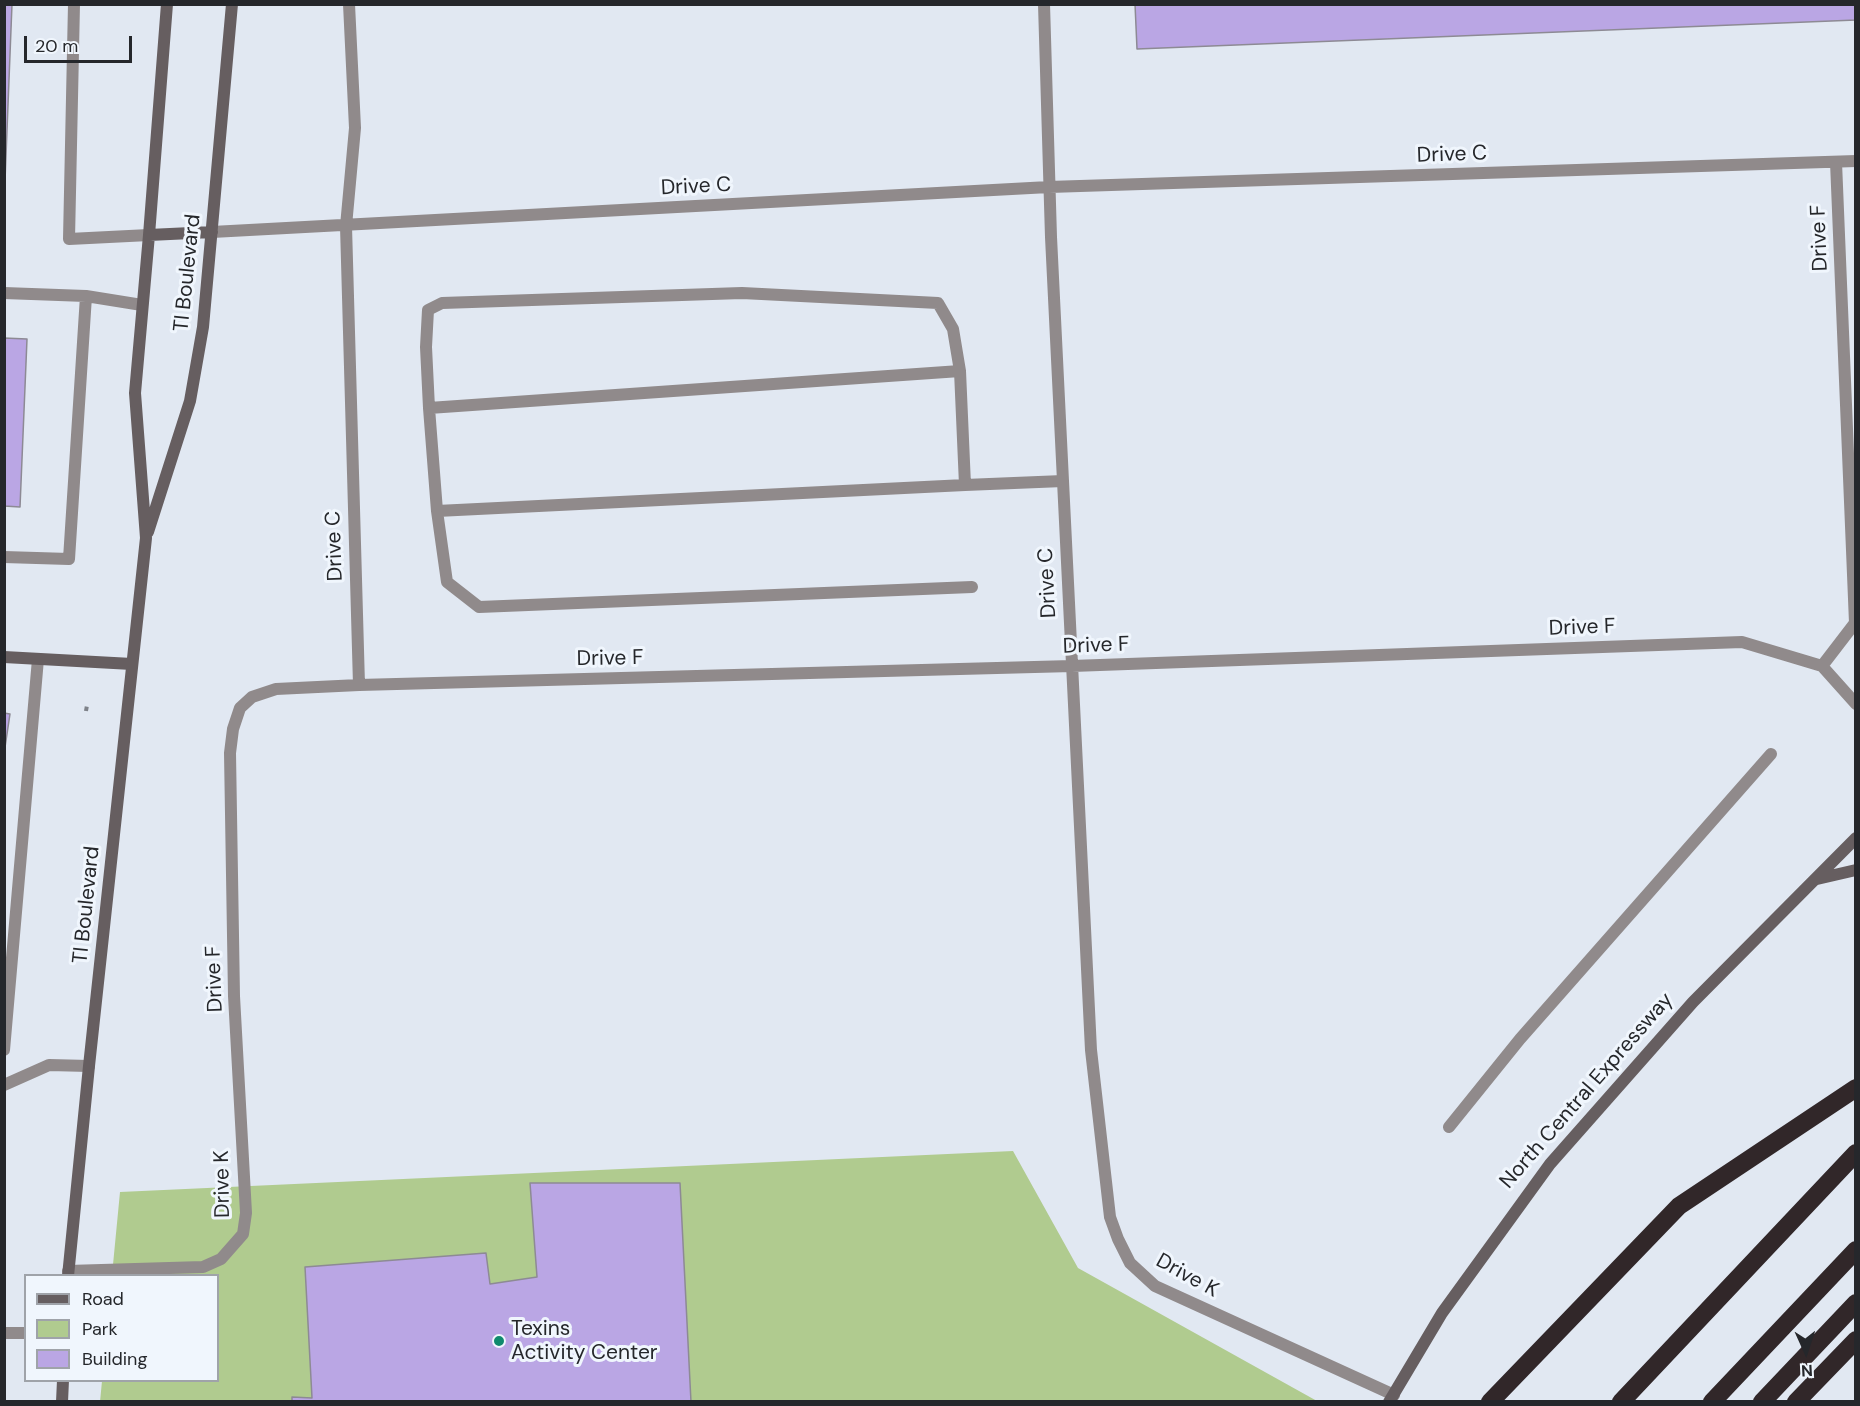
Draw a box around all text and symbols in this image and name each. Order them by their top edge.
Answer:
scale bar [27,24,135,62]
text: 20 m [35,34,78,58]
street label: Drive C [1416,141,1488,169]
street label: Drive C [660,173,732,201]
street label: Drive F [1806,204,1834,272]
street label: TI Boulevard [169,213,207,333]
street label: Drive C [321,510,349,582]
street label: Drive C [1034,547,1062,619]
street label: Drive F [1548,614,1616,642]
street label: Drive F [1062,632,1130,660]
street label: Drive F [577,646,643,672]
street label: TI Boulevard [68,845,106,965]
street label: Drive F [201,945,229,1013]
street label: North Central Expressway [1495,988,1679,1194]
street label: Drive K [210,1150,236,1218]
street label: Drive K [1151,1249,1223,1303]
legend [24,1274,219,1382]
text: Road [82,1287,124,1311]
place label: Texins Activity Center [511,1316,658,1366]
text: Park [82,1317,118,1341]
north arrow [1776,1322,1836,1382]
marker: Texins Activity Center [492,1334,506,1348]
text: Building [82,1347,147,1371]
text: N [1801,1360,1813,1381]

